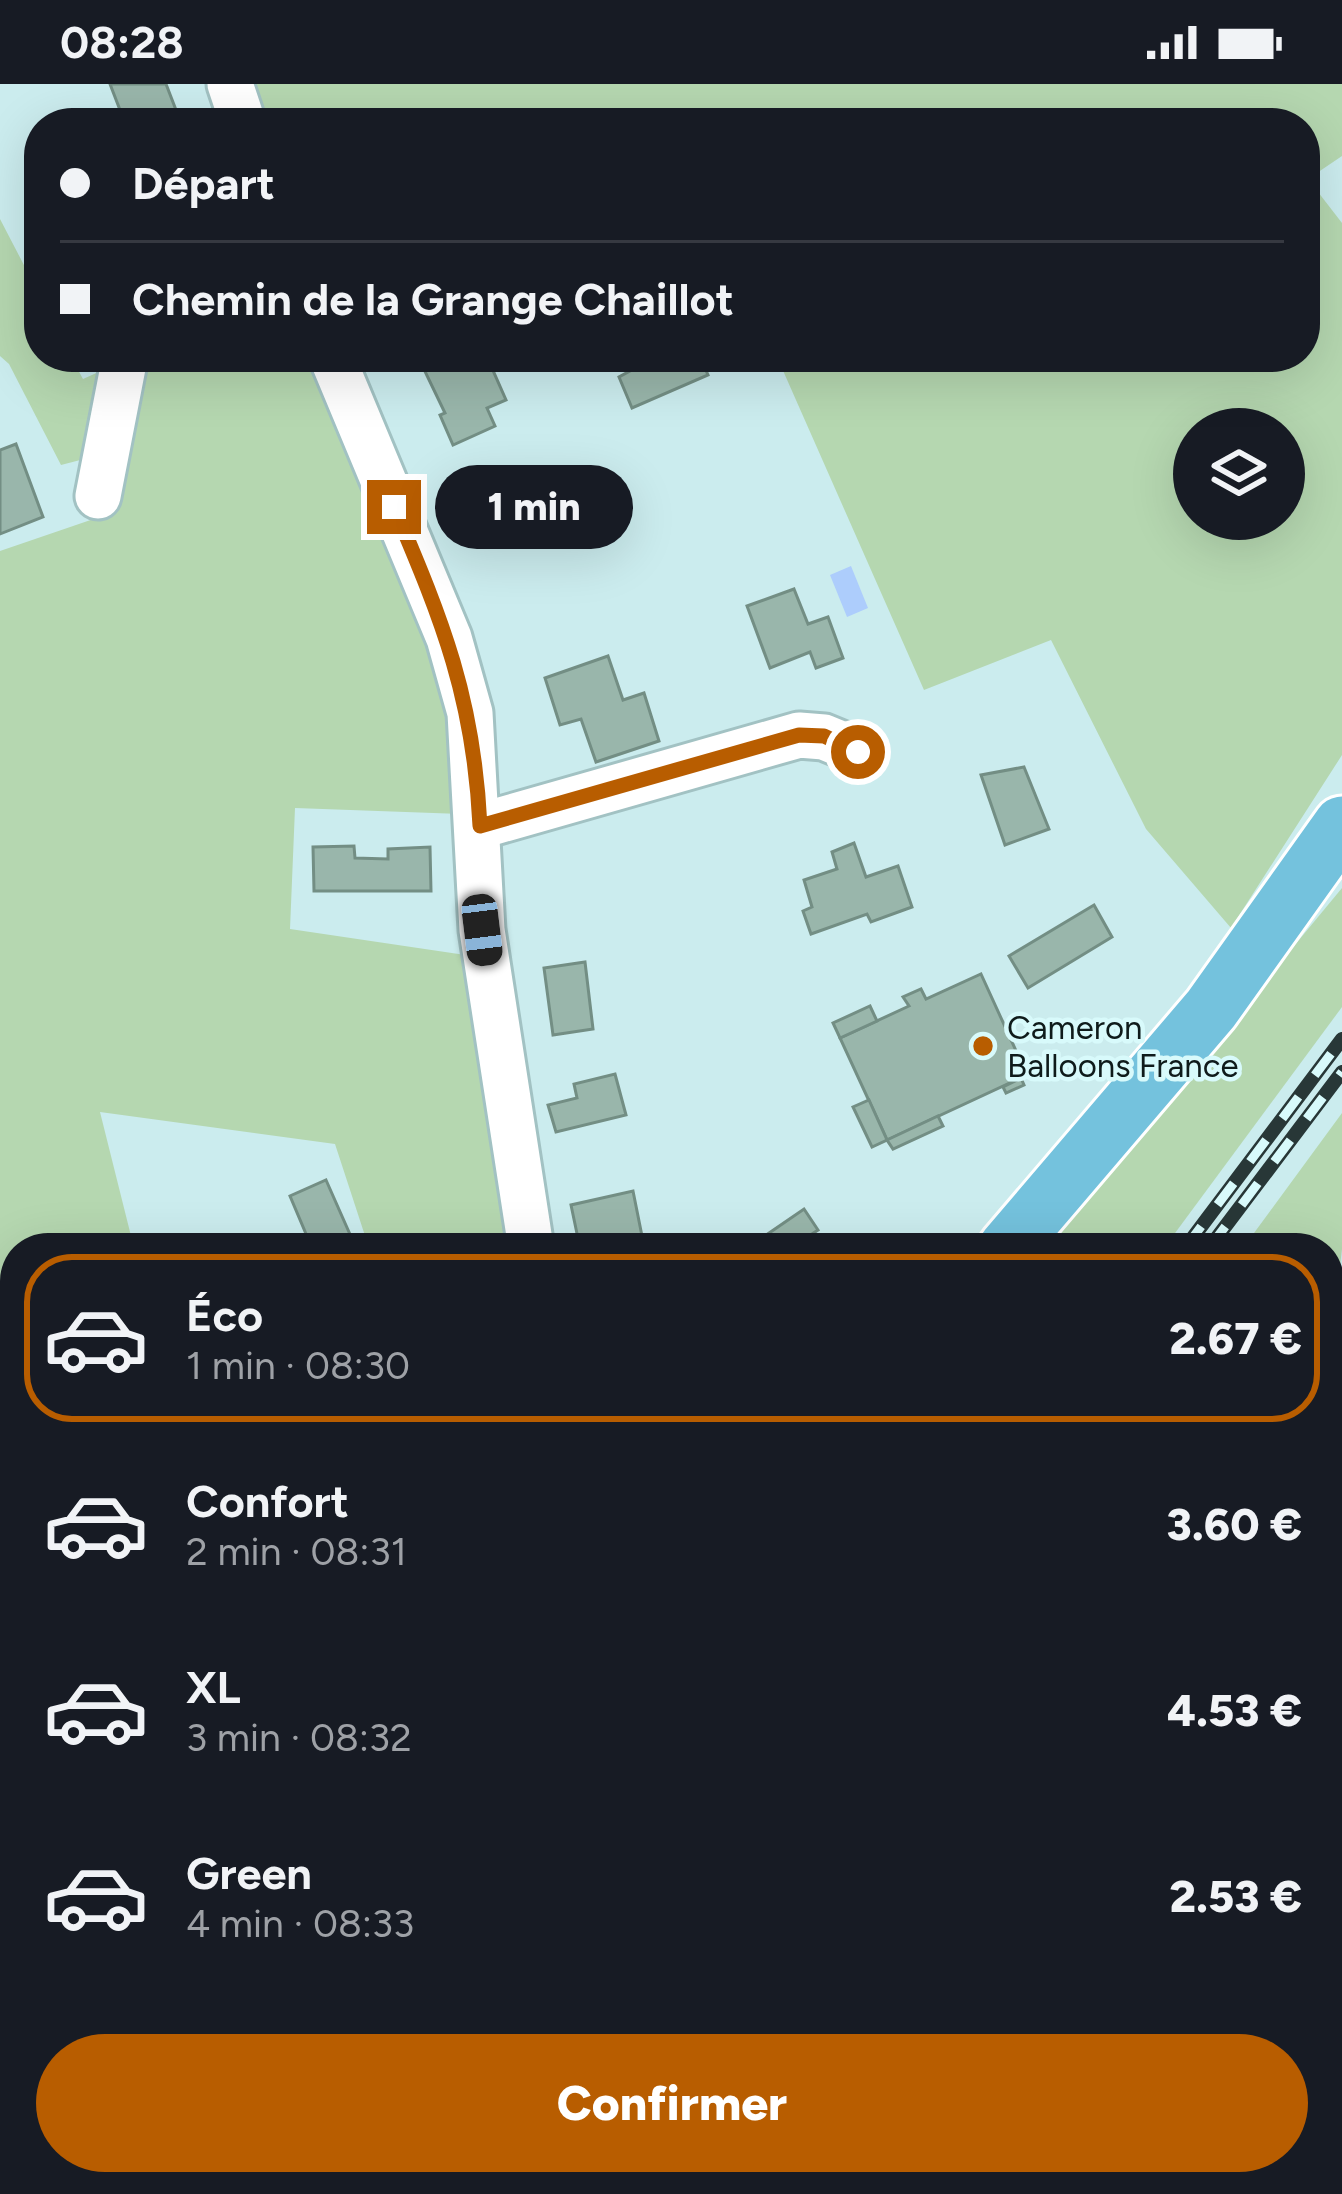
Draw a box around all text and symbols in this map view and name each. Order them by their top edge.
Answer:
text: 08:28 [60,15,184,69]
text: Départ [132,156,275,210]
text: Chemin de la Grange Chaillot [132,272,734,326]
map controls [1173,408,1305,540]
button: layers [1173,408,1305,540]
callout: 1 min [436,465,634,549]
route end [367,480,421,534]
text: 1 min [487,483,581,530]
route start [831,725,885,779]
car [460,892,504,968]
place label: Cameron Balloons France [1007,1008,1239,1085]
marker: Cameron Balloons France [970,1033,996,1059]
icon: car [42,1284,150,1392]
text: Éco [186,1288,263,1342]
text: 2.67 € [1169,1311,1302,1365]
text: 1 min · 08:30 [186,1342,410,1389]
icon: car [42,1470,150,1578]
text: Confort [186,1474,349,1528]
text: 3.60 € [1167,1497,1302,1551]
text: 2 min · 08:31 [186,1528,407,1575]
icon: car [42,1656,150,1764]
text: XL [186,1660,241,1714]
text: 4.53 € [1167,1683,1302,1737]
text: 3 min · 08:32 [186,1714,412,1761]
icon: car [42,1842,150,1950]
text: Green [186,1846,312,1900]
text: 2.53 € [1170,1869,1302,1923]
text: 4 min · 08:33 [186,1900,414,1947]
button: Confirmer [36,2034,1308,2172]

